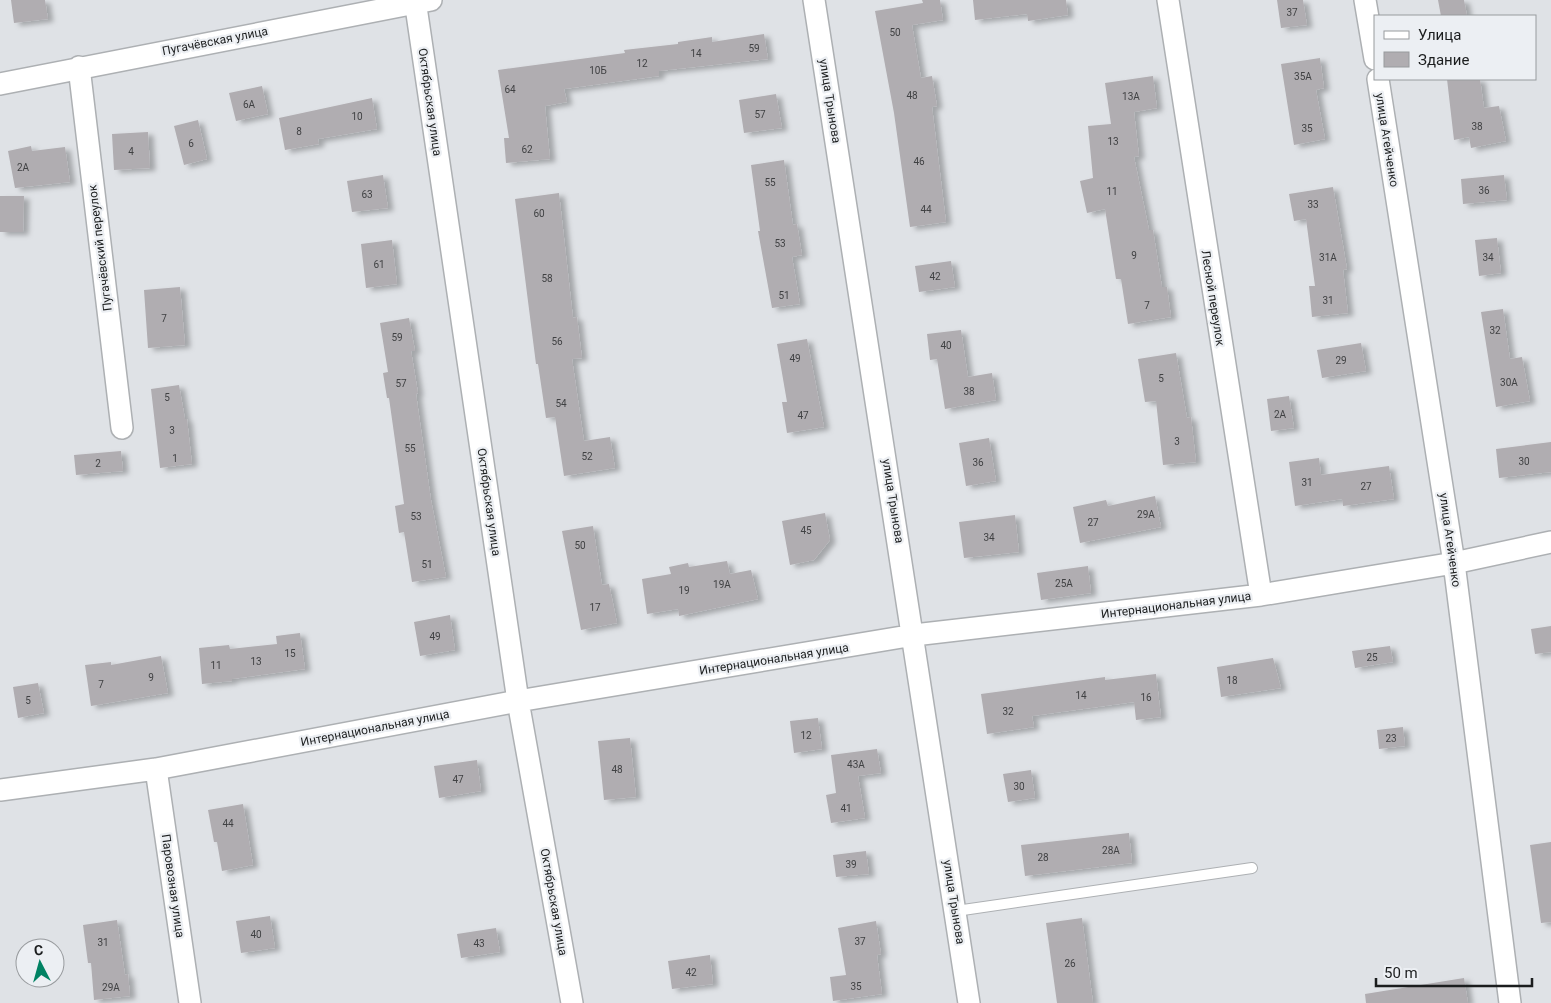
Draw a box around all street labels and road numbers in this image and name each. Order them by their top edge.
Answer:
street label: Пугачёвская улица [161,24,269,58]
street label: Октябрьская улица [416,47,444,157]
street label: улица Трынова [816,58,844,144]
street label: улица Агейченко [1373,92,1401,188]
street label: Пугачёвский переулок [85,184,115,312]
street label: Лесной переулок [1199,249,1228,347]
street label: Октябрьская улица [475,447,503,557]
street label: улица Трынова [879,458,907,544]
street label: улица Агейченко [1436,492,1464,588]
street label: Интернациональная улица [1100,589,1252,621]
street label: Интернациональная улица [698,640,850,678]
street label: Интернациональная улица [300,707,450,749]
street label: Паровозная улица [159,833,187,939]
street label: Октябрьская улица [538,847,570,957]
street label: улица Трынова [940,859,968,945]

